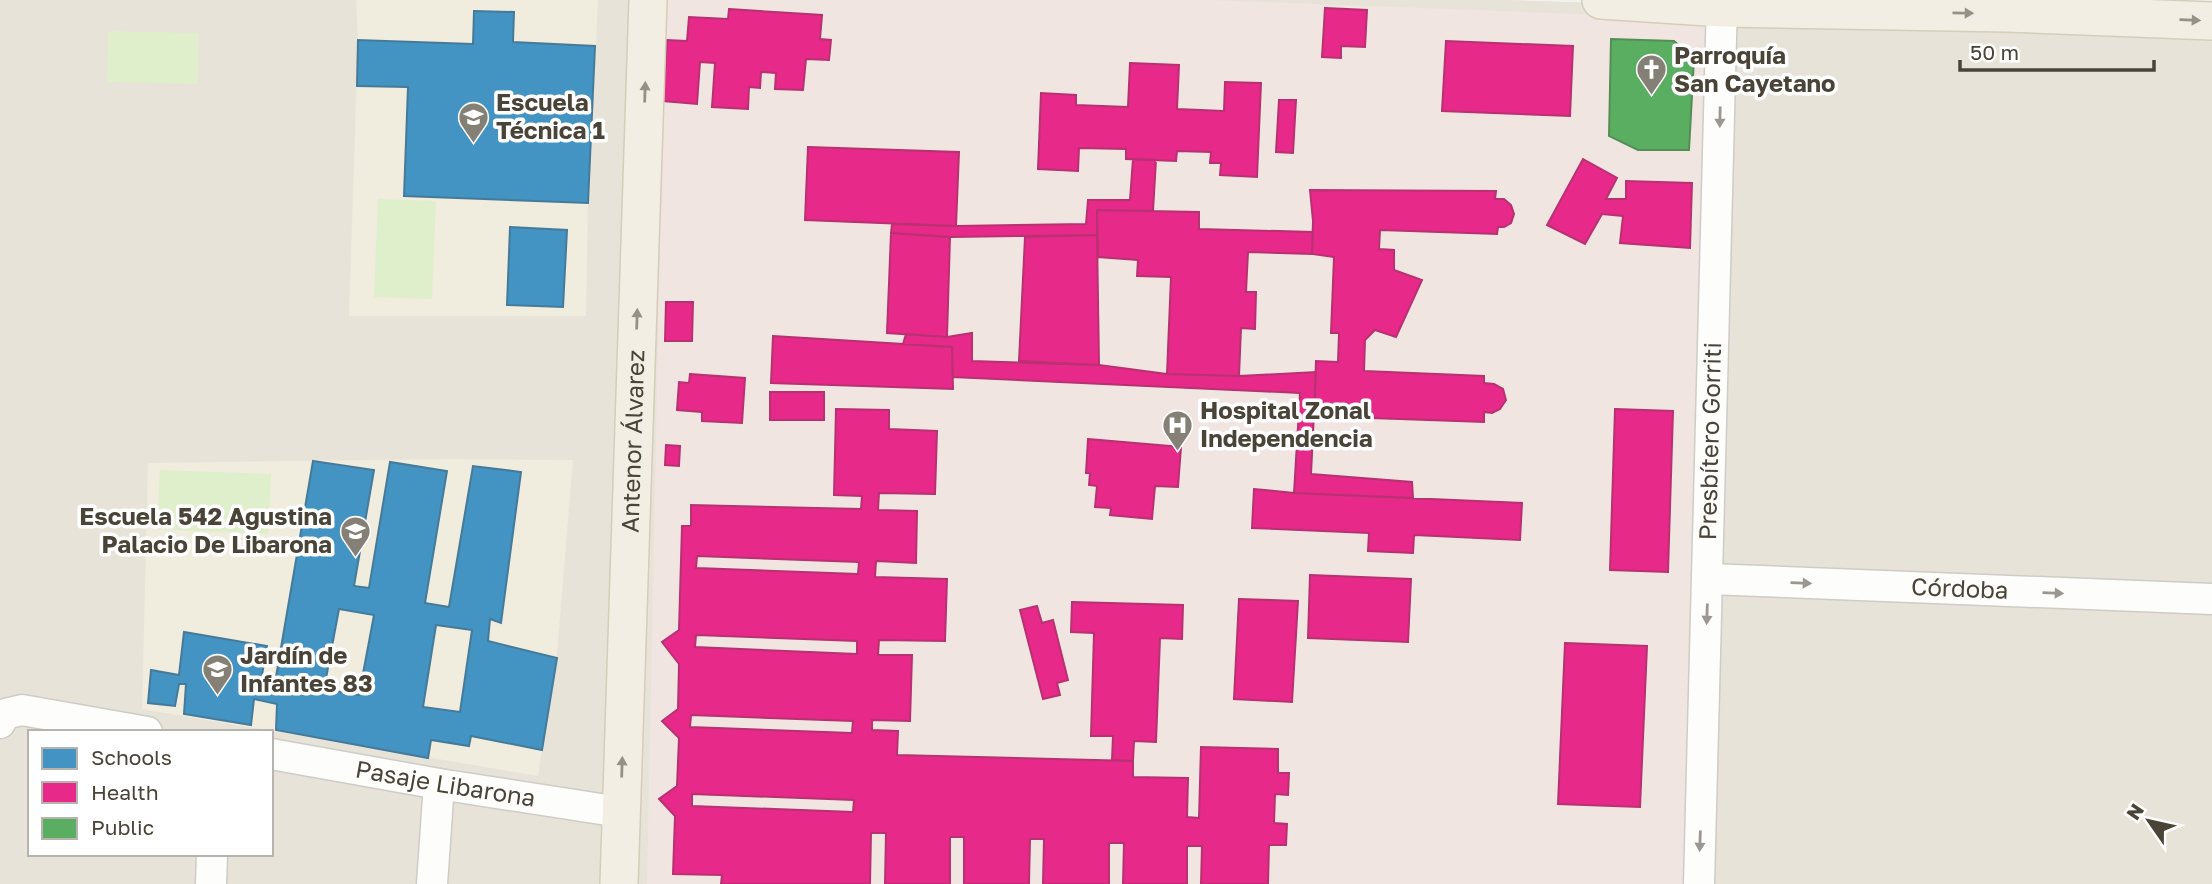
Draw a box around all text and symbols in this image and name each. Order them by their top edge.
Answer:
one-way arrow [1952,7,1974,18]
one-way arrow [2180,14,2202,25]
scale bar [1960,28,2154,72]
text: 50 m [1970,39,2019,65]
place label: Parroquía San Cayetano [1674,40,1836,97]
church icon: Parroquía San Cayetano [1634,53,1668,97]
one-way arrow [639,80,651,102]
place label: Escuela Técnica 1 [496,87,605,144]
school or university icon: Escuela Técnica 1 [456,100,490,144]
one-way arrow [1714,106,1726,128]
one-way arrow [632,308,643,330]
street label: Presbítero Gorriti [1692,342,1726,541]
street label: Antenor Álvarez [615,349,650,533]
place label: Hospital Zonal Independencia [1200,395,1373,452]
hospital icon: Hospital Zonal Independencia [1160,408,1194,452]
place label: Escuela 542 Agustina Palacio De Libarona [79,501,332,558]
school or university icon: Escuela 542 Agustina Palacio De Libarona [338,514,372,558]
street label: Córdoba [1911,571,2009,604]
one-way arrow [1790,577,1812,588]
one-way arrow [2042,587,2064,598]
one-way arrow [1701,603,1713,625]
place label: Jardín de Infantes 83 [240,640,373,697]
school or university icon: Jardín de Infantes 83 [200,653,234,697]
legend [28,730,273,856]
text: Schools [91,744,172,770]
street label: Pasaje Libarona [353,753,538,812]
one-way arrow [616,756,628,778]
text: Health [91,779,159,805]
north arrow [2114,786,2184,856]
text: N [2121,799,2148,824]
text: Public [91,814,154,840]
one-way arrow [1694,831,1706,853]

